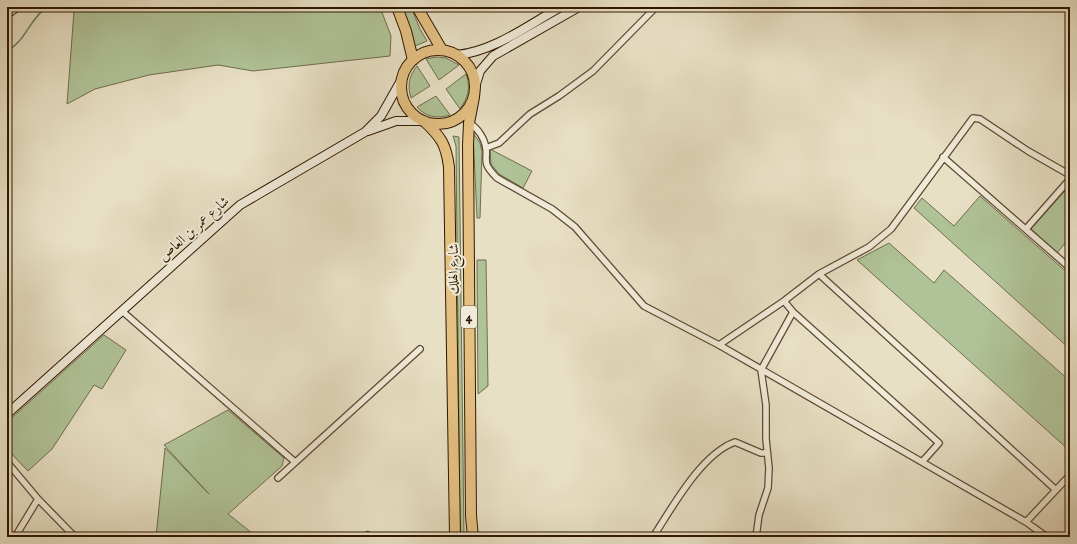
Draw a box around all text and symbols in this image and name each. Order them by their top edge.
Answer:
street label: شارع عمر بن العاص [155,192,235,267]
street label: شارع الهلك [445,243,465,295]
road number: 4 [461,306,477,328]

